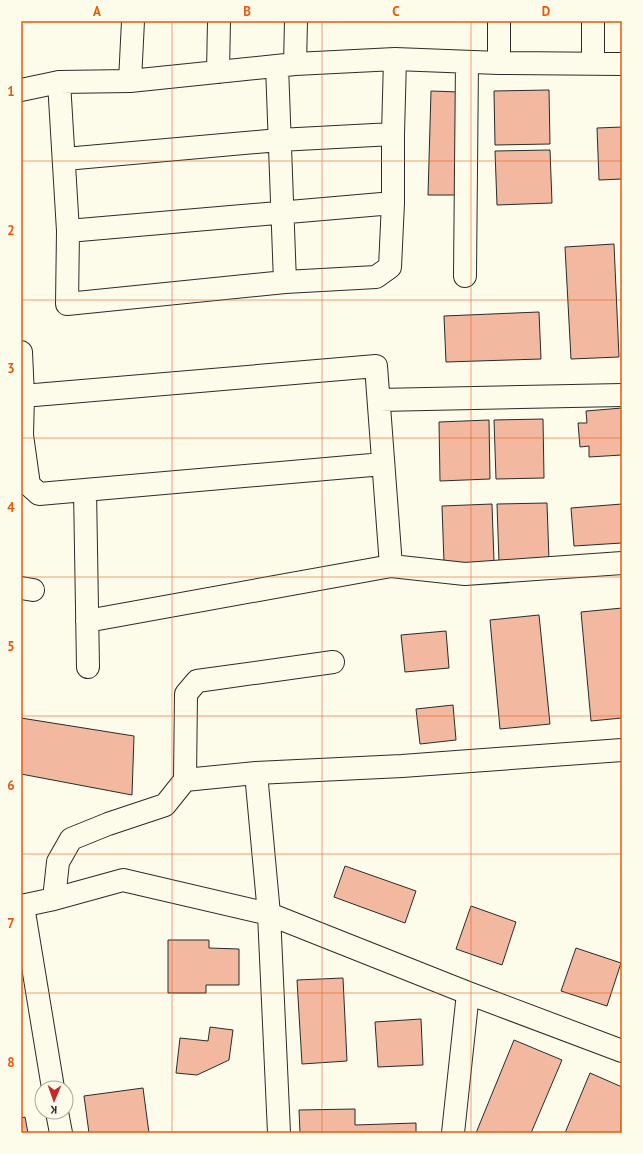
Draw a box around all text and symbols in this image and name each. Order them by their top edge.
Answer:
text: A [93,3,101,20]
text: B [243,3,251,20]
text: C [392,3,400,20]
text: D [542,3,550,20]
text: 1 [7,83,15,100]
text: 2 [7,222,15,239]
text: 3 [7,360,15,377]
text: 4 [7,499,15,516]
text: 5 [7,638,15,655]
text: 6 [7,777,15,794]
text: 7 [7,915,15,932]
text: 8 [7,1054,15,1071]
north arrow [34,1080,74,1120]
text: K [50,1103,57,1117]

